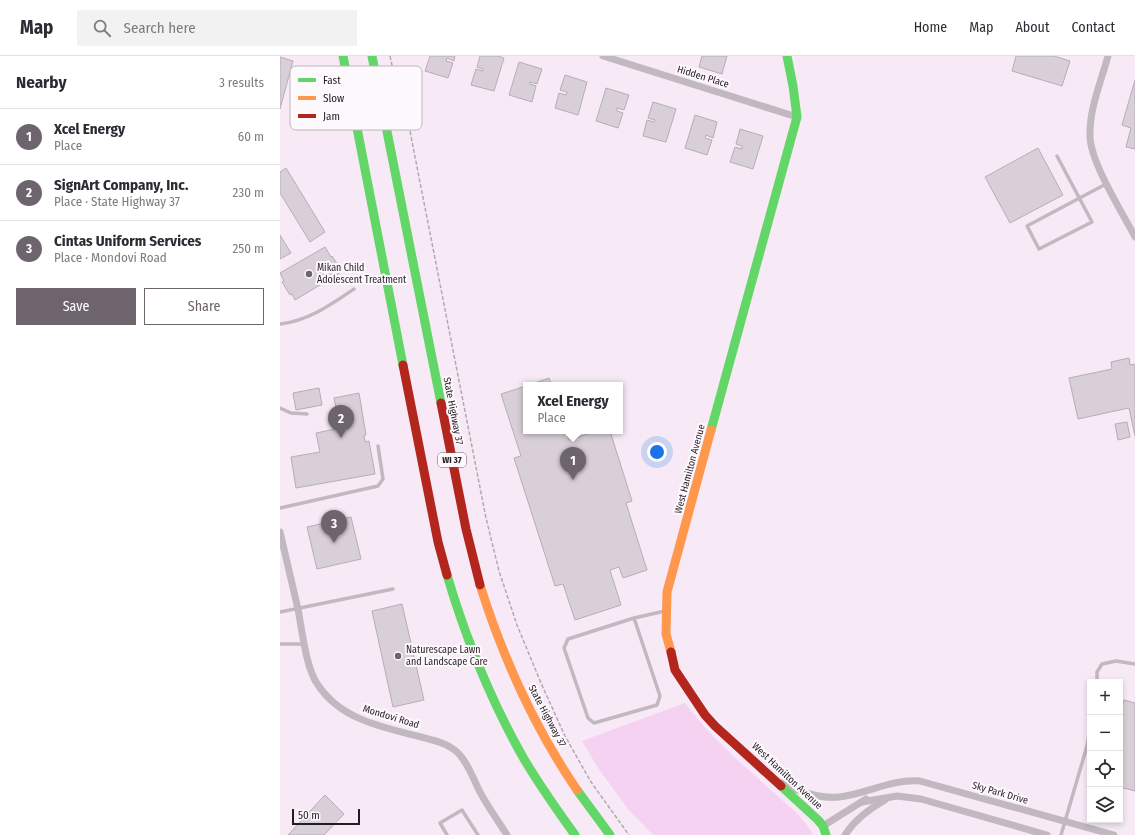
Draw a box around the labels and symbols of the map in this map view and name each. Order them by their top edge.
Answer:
street label: Hidden Place [676,63,730,91]
legend [290,66,422,130]
text: Fast [323,74,341,87]
text: Slow [323,92,344,105]
text: Jam [323,110,340,123]
place label: Mikan Child Adolescent Treatment [317,262,407,286]
marker: Mikan Child Adolescent Treatment [304,269,314,279]
street label: State Highway 37 [441,376,465,446]
pin: 2 [328,405,354,438]
street label: West Hamilton Avenue [672,423,708,515]
your location [647,442,667,462]
pin: 1 [560,447,586,480]
road number: WI 37 [438,453,466,467]
pin: 3 [321,510,347,543]
place label: Naturescape Lawn and Landscape Care [406,644,488,668]
marker: Naturescape Lawn and Landscape Care [393,651,403,661]
street label: State Highway 37 [526,683,568,749]
street label: Mondovi Road [361,703,421,731]
street label: West Hamilton Avenue [749,740,825,812]
street label: Sky Park Drive [971,779,1029,807]
scale bar [292,807,360,826]

